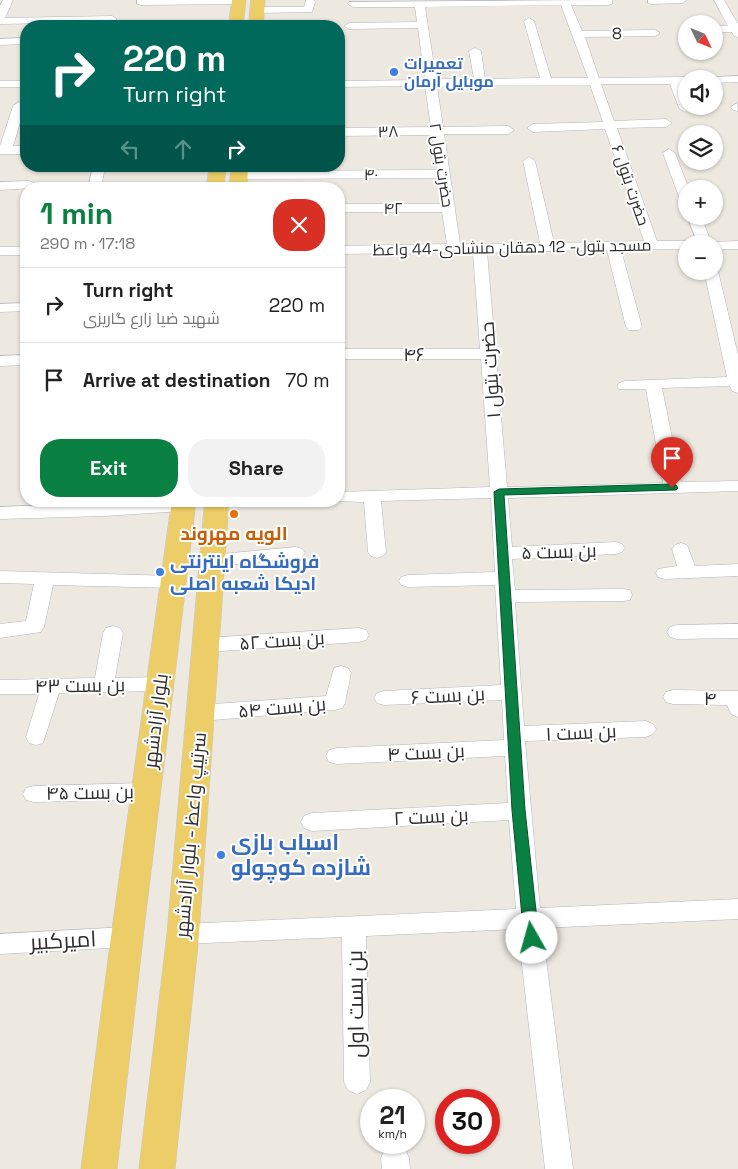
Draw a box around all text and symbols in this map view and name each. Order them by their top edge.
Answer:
north arrow [678,15,722,60]
map controls [678,15,723,280]
street label: 8 [612,23,622,44]
text: 220 m [123,37,226,81]
icon: right [40,40,105,105]
place label: تعمیرات موبایل آرمان [404,53,494,92]
marker: تعمیرات موبایل آرمان [388,66,400,78]
button: sound [678,70,723,115]
text: Turn right [123,80,226,108]
street label: ۳۸ [377,121,399,142]
street label: حضرت بتول ۲ [424,121,459,209]
button: layers [678,125,723,170]
icon: left [116,135,144,163]
icon: ahead [169,135,197,163]
icon: right [222,135,250,163]
street label: حضرت بتول ۶ [607,142,654,228]
street label: ۴۰ [364,164,378,185]
button: + [678,180,723,225]
text: 1 min [40,194,113,233]
street label: ۴۲ [383,198,403,219]
button: close [273,199,325,251]
text: 290 m · 17:18 [40,233,135,254]
street label: مسجد بتول- 12 دهقان منشادی-44 واعظ [372,235,652,260]
button: − [678,235,723,280]
text: Turn right [83,278,173,303]
icon: right [40,291,68,319]
text: 220 m [269,293,325,318]
text: شهید ضیا زارع گاریزی [83,308,220,329]
street label: حضرت بتول ۱ [475,321,506,419]
street label: ۴۶ [403,342,425,367]
icon: arrive [40,366,68,394]
text: Arrive at destination [83,368,271,393]
text: 70 m [286,368,329,393]
pin [651,437,693,488]
button: Exit [40,439,178,497]
button: Share [188,439,325,497]
icon: arrive [658,444,686,472]
marker: الویه مهروند [228,508,240,520]
place label: الویه مهروند [180,521,288,546]
street label: بن بست ۵ [521,538,597,565]
place label: فروشگاه اینترنتی ادیکا شعبه اصلی [170,549,320,596]
marker: فروشگاه اینترنتی ادیکا شعبه اصلی [154,566,166,578]
street label: بن بست ۵۲ [239,625,326,656]
street label: بن بست ۴۳ [35,672,125,699]
street label: بلوار آزادشهر [137,672,174,771]
street label: بن بست ۶ [410,681,486,710]
street label: ۴ [704,686,716,711]
street label: بن بست ۵۴ [237,691,327,724]
street label: بن بست ۱ [545,718,617,747]
street label: سرتیپ واعظ - بلوار آزادشهر [169,731,212,940]
street label: بن بست ۴ [387,738,465,767]
street label: بن بست ۴۵ [46,779,134,806]
street label: بن بست ۲ [393,802,469,831]
place label: اسباب بازی شازده کوچولو [231,828,371,883]
marker: اسباب بازی شازده کوچولو [215,849,227,861]
position arrow [505,911,557,963]
street label: امیرکبیر [27,924,97,956]
street label: بن بست اول [340,950,370,1058]
speed limit sign: 30 [435,1089,500,1154]
text: 21 [379,1099,406,1131]
text: km/h [378,1126,407,1142]

